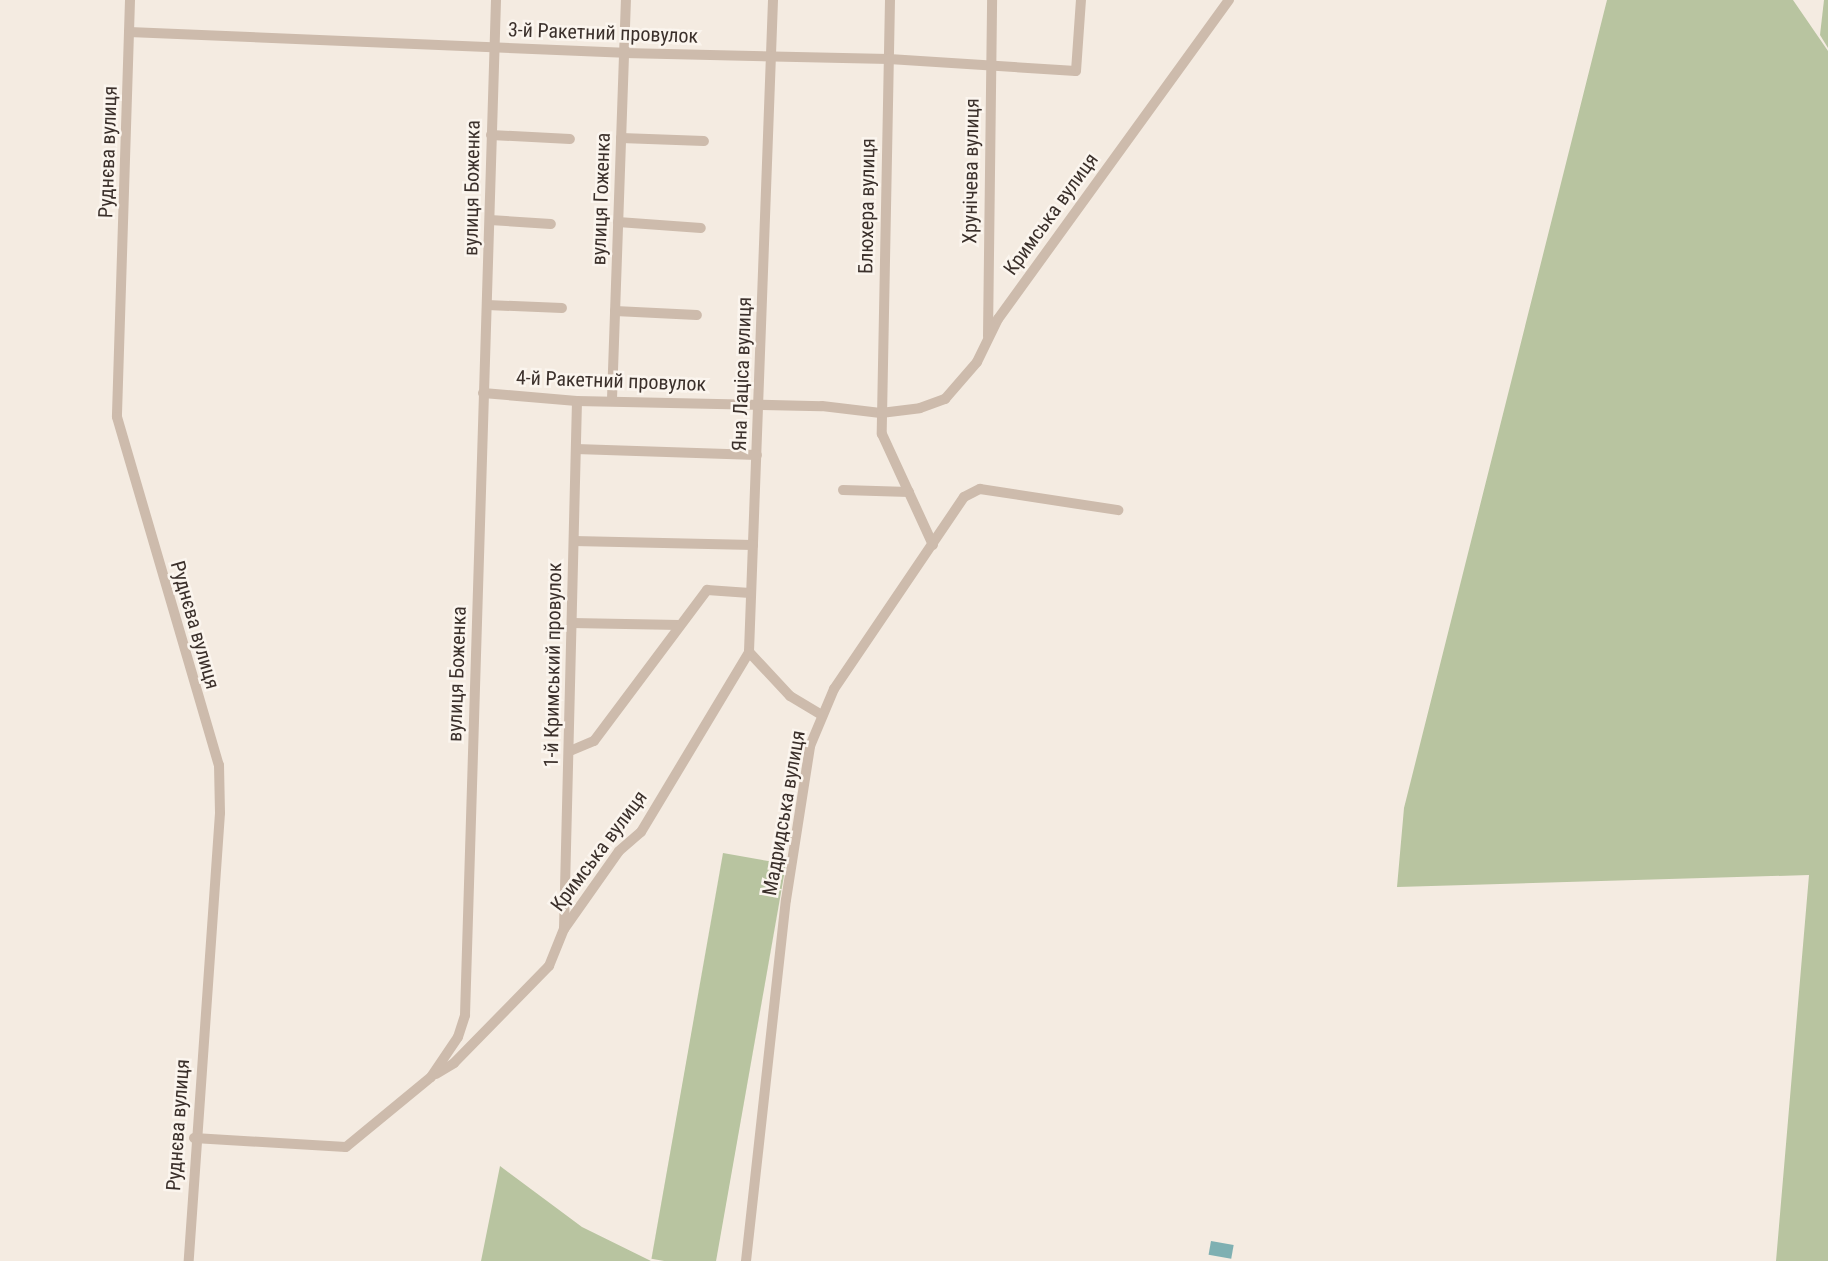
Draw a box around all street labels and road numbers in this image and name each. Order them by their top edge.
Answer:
street label: 3-й Ракетний провулок [507,18,699,48]
street label: Руднєва вулиця [94,86,122,218]
street label: Хрунічева вулиця [958,98,984,244]
street label: вулиця Боженка [459,120,485,256]
street label: вулиця Гоженка [587,132,615,266]
street label: Блюхера вулиця [854,138,880,274]
street label: Кримська вулиця [999,148,1103,280]
street label: Яна Лаціса вулиця [727,296,757,452]
street label: 4-й Ракетний провулок [515,366,707,396]
street label: Руднєва вулиця [165,558,225,692]
street label: 1-й Кримський провулок [539,562,567,768]
street label: вулиця Боженка [443,606,471,742]
street label: Мадридська вулиця [758,729,810,897]
street label: Кримська вулиця [546,786,652,916]
street label: Руднєва вулиця [161,1058,195,1192]

